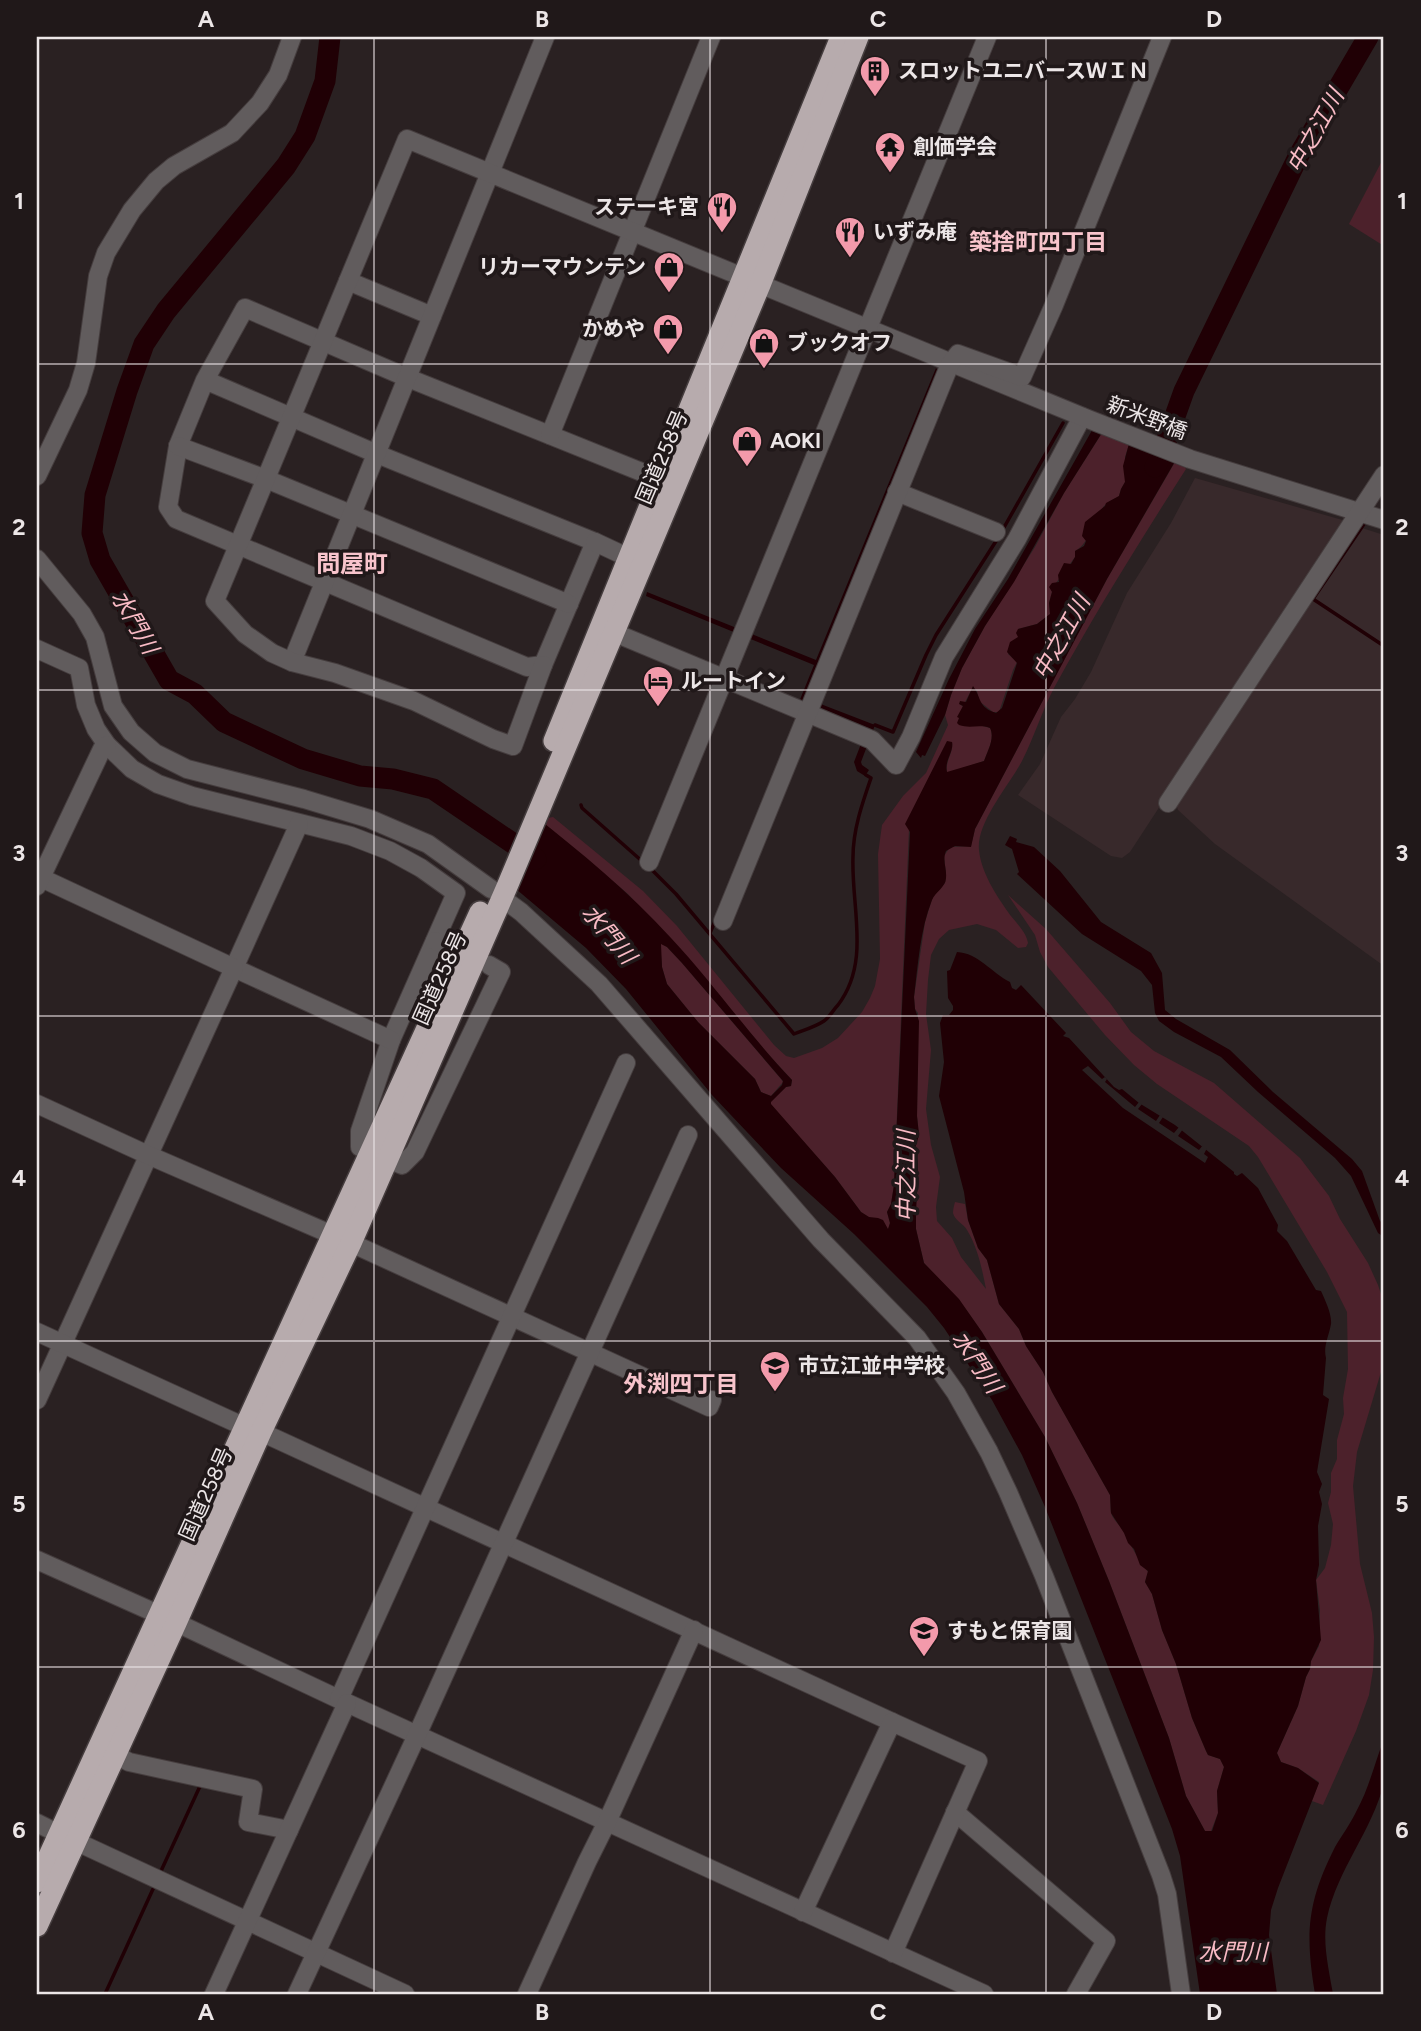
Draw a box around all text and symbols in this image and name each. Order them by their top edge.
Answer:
text: A [198,5,215,33]
text: B [535,5,549,33]
text: C [870,5,887,33]
text: D [1206,5,1222,33]
building icon: スロットユニバースＷＩＮ [858,54,892,98]
place label: スロットユニバースＷＩＮ [898,58,1149,83]
water label: 中之江川 [1280,81,1351,178]
temple icon: 創価学会 [873,130,907,174]
place label: 創価学会 [913,134,997,159]
text: 1 [14,187,24,215]
text: 1 [1397,187,1407,215]
restaurant icon: ステーキ宮 [705,190,739,234]
place label: ステーキ宮 [594,194,699,219]
restaurant icon: いずみ庵 [833,215,867,259]
place label: いずみ庵 [873,219,957,244]
district label: 築捨町四丁目 [969,228,1107,256]
shop icon: リカーマウンテン [652,250,686,294]
place label: リカーマウンテン [478,254,646,279]
shop icon: かめや [651,312,685,356]
place label: かめや [582,316,645,341]
shop icon: ブックオフ [747,326,781,370]
place label: ブックオフ [787,330,892,355]
street label: 新米野橋 [1103,391,1191,444]
street label: 国道258号 [631,406,693,508]
shop icon: AOKI [730,424,764,468]
place label: AOKI [770,428,821,453]
text: 2 [12,513,26,541]
text: 2 [1395,513,1409,541]
district label: 問屋町 [316,549,388,578]
water label: 水門川 [106,585,166,661]
water label: 中之江川 [1026,587,1097,684]
hotel icon: ルートイン [641,664,675,708]
place label: ルートイン [681,668,786,693]
text: 3 [13,839,25,867]
text: 3 [1396,839,1408,867]
water label: 水門川 [576,899,644,972]
street label: 国道258号 [408,927,471,1028]
water label: 中之江川 [892,1127,920,1222]
text: 4 [12,1164,26,1192]
text: 4 [1395,1164,1409,1192]
water label: 水門川 [946,1326,1010,1401]
school or university icon: 市立江並中学校 [758,1349,792,1393]
place label: 市立江並中学校 [798,1353,945,1378]
district label: 外渕四丁目 [624,1370,739,1398]
street label: 国道258号 [174,1443,237,1544]
text: 5 [12,1490,26,1518]
text: 5 [1395,1490,1409,1518]
school or university icon: すもと保育園 [907,1614,941,1658]
place label: すもと保育園 [947,1618,1073,1643]
text: 6 [12,1816,26,1844]
text: 6 [1395,1816,1409,1844]
water label: 水門川 [1199,1938,1271,1966]
text: A [198,1998,215,2026]
text: B [535,1998,549,2026]
text: C [870,1998,887,2026]
text: D [1206,1998,1222,2026]

